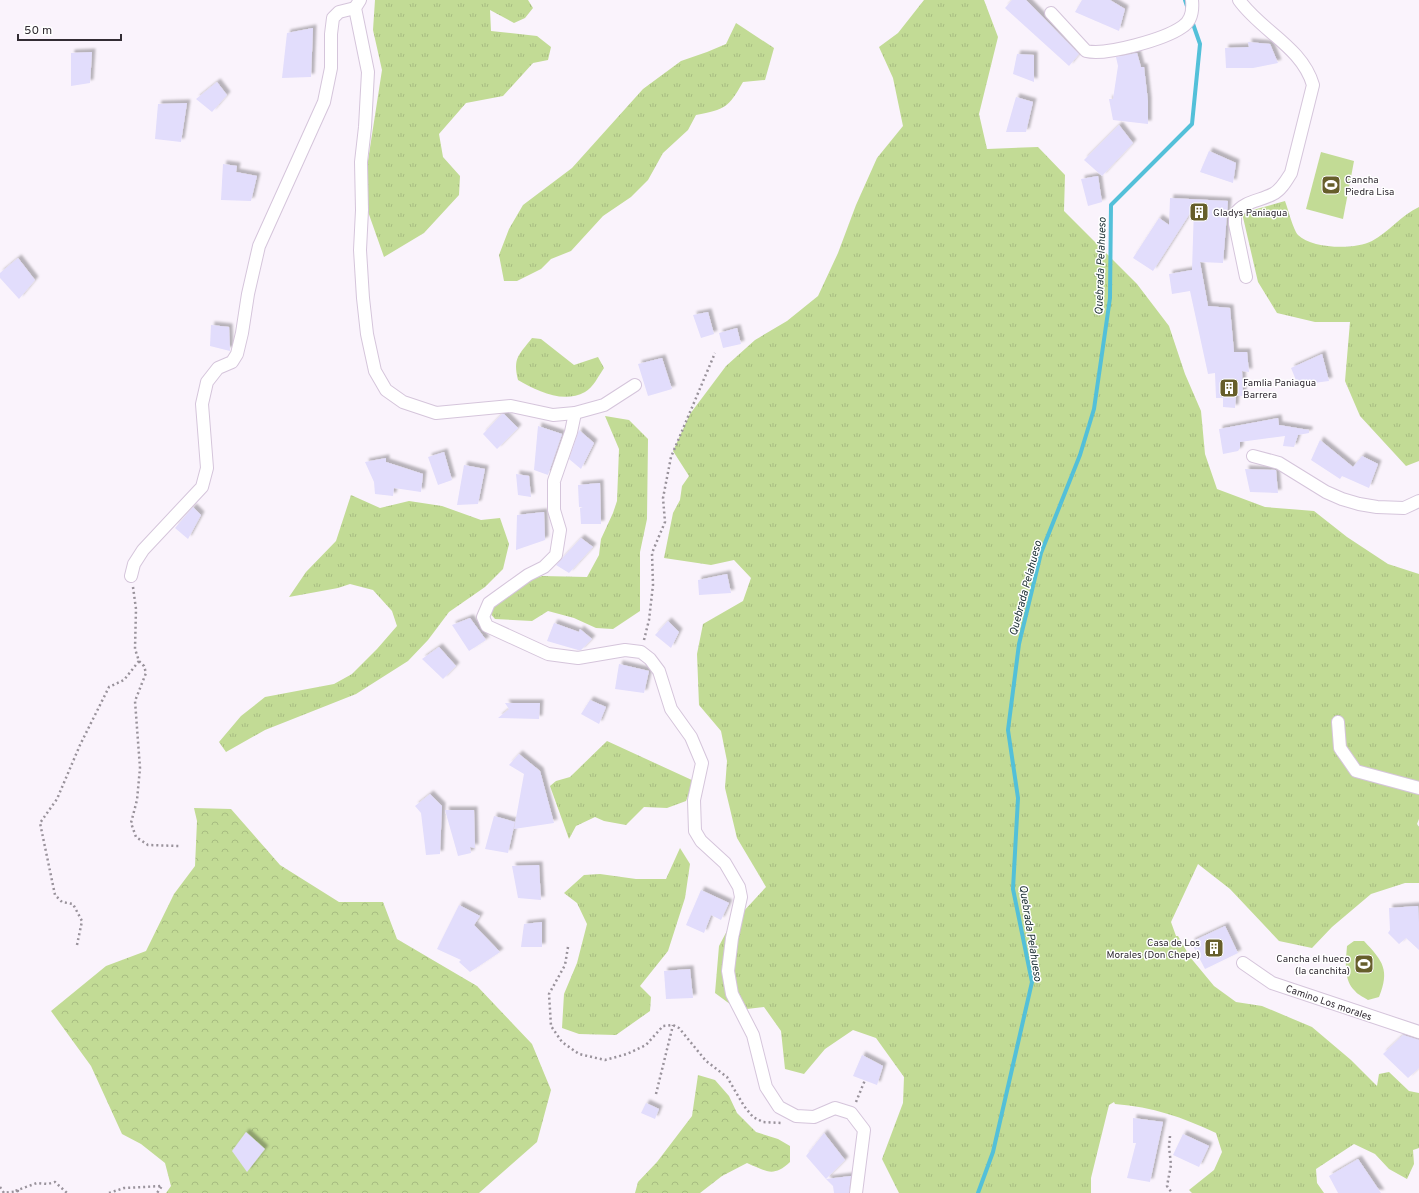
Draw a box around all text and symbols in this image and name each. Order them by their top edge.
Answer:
scale bar [18,16,121,42]
text: 50 m [24,23,52,39]
sports icon: Cancha Piedra Lisa [1320,174,1342,196]
place label: Cancha Piedra Lisa [1345,174,1394,199]
building icon: Gladys Paniagua [1188,201,1210,223]
place label: Gladys Paniagua [1213,207,1287,220]
water label: Quebrada Pelahueso [1092,217,1110,315]
building icon: Famlia Paniagua Barrera [1218,377,1240,399]
place label: Famlia Paniagua Barrera [1243,377,1316,402]
water label: Quebrada Pelahueso [1007,539,1045,637]
water label: Quebrada Pelahueso [1015,884,1045,983]
place label: Casa de Los Morales (Don Chepe) [1107,937,1200,962]
building icon: Casa de Los Morales (Don Chepe) [1203,937,1225,959]
place label: Cancha el hueco (la canchita) [1276,953,1350,978]
sports icon: Cancha el hueco (la canchita) [1353,953,1375,975]
street label: Camino Los morales [1284,983,1374,1024]

